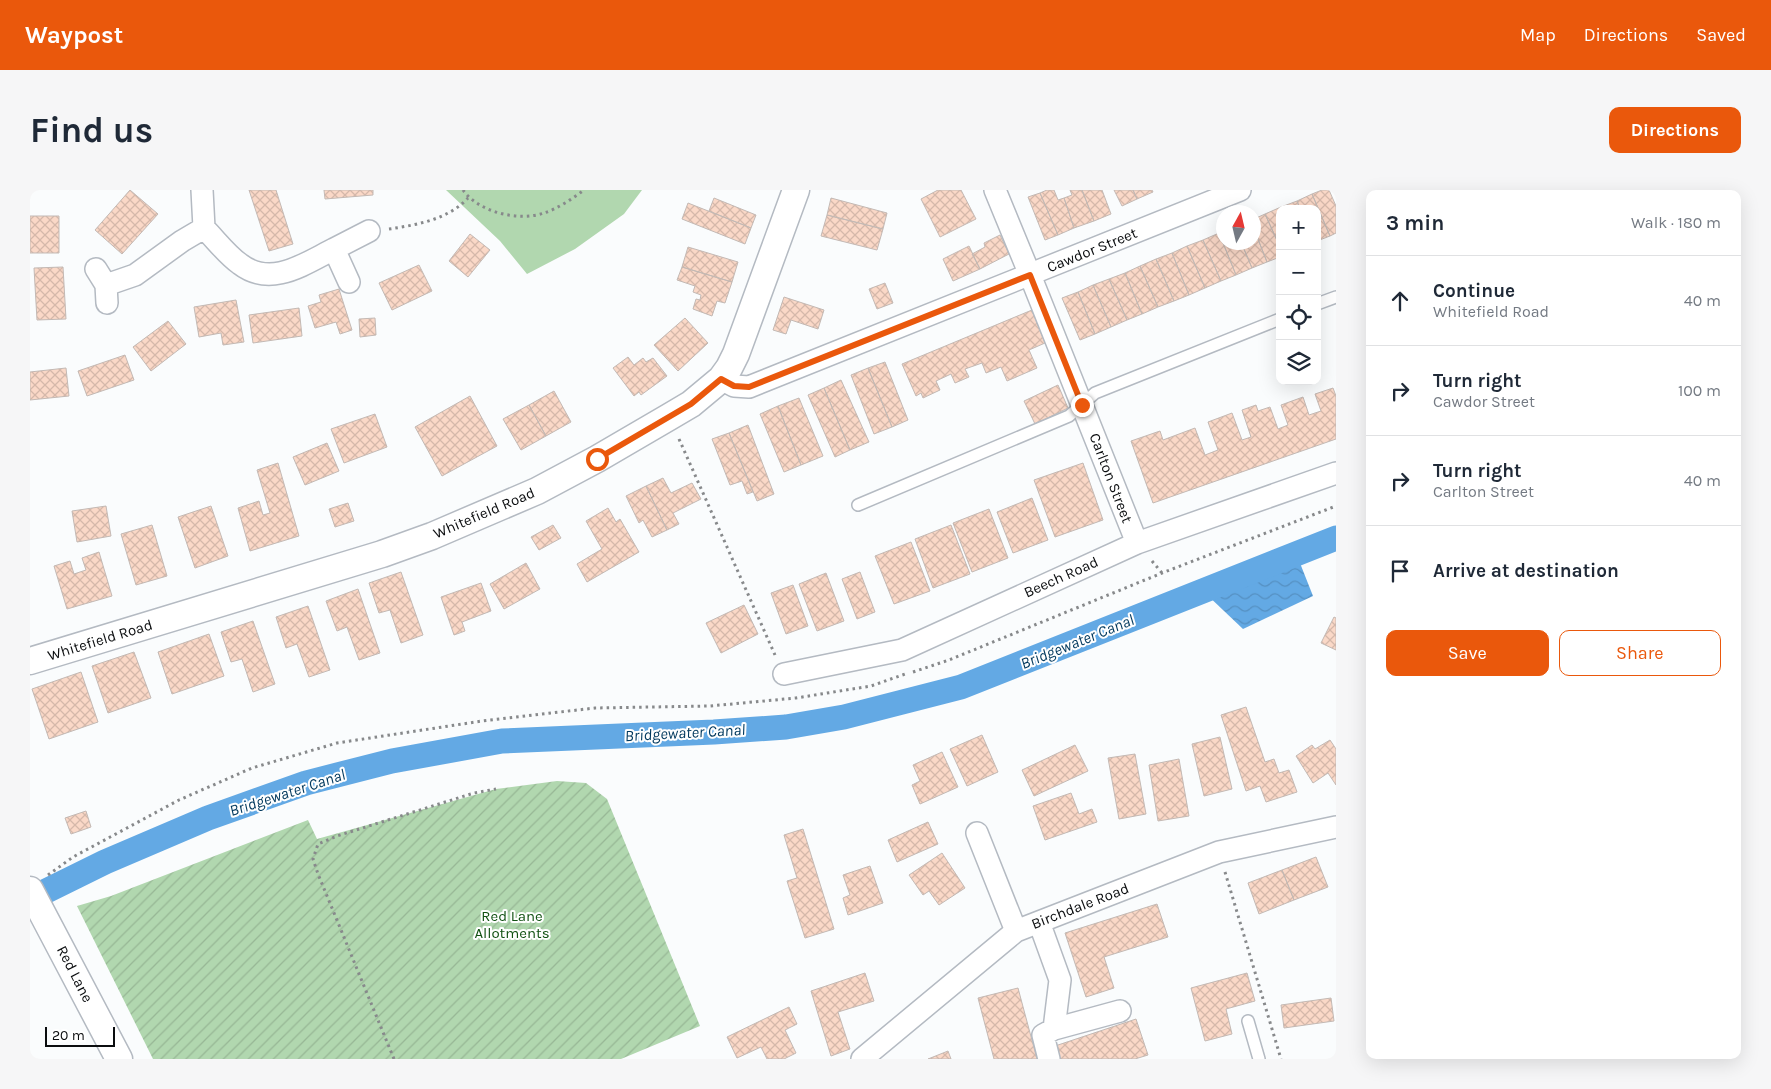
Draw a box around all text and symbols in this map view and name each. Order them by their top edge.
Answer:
text: Waypost [25,21,123,49]
text: Map [1520,24,1556,46]
text: Directions [1584,24,1668,46]
text: Saved [1696,24,1746,46]
button: Directions [1609,107,1741,153]
text: Find us [30,110,153,151]
north arrow [1216,205,1261,250]
map controls [1276,205,1321,385]
button: + [1276,205,1321,250]
text: 3 min [1386,211,1444,235]
text: Walk · 180 m [1631,213,1721,232]
street label: Cawdor Street [1044,224,1140,276]
button: − [1276,250,1321,295]
text: Continue [1433,280,1515,302]
icon: ahead [1386,287,1414,315]
text: 40 m [1684,291,1721,310]
button: locate [1276,295,1321,340]
text: Whitefield Road [1433,302,1549,321]
button: layers [1276,340,1321,385]
text: Turn right [1433,370,1522,392]
icon: right [1386,377,1414,405]
text: 100 m [1678,381,1721,400]
text: Cawdor Street [1433,392,1535,411]
route end [1071,394,1094,417]
street label: Carlton Street [1086,431,1137,526]
route start [586,448,609,471]
text: Turn right [1433,460,1522,482]
icon: right [1386,467,1414,495]
text: 40 m [1684,471,1721,490]
text: Carlton Street [1433,482,1534,501]
street label: Whitefield Road [430,483,538,543]
street label: Beech Road [1021,553,1101,601]
icon: arrive [1386,557,1414,585]
text: Arrive at destination [1433,560,1619,582]
water label: Bridgewater Canal [1018,610,1137,673]
street label: Whitefield Road [45,615,155,665]
button: Save [1386,630,1549,676]
button: Share [1559,630,1721,676]
water label: Bridgewater Canal [624,720,746,745]
water label: Bridgewater Canal [227,765,348,820]
street label: Birchdale Road [1029,879,1131,933]
park label: Red Lane Allotments [474,907,550,942]
street label: Red Lane [53,943,97,1005]
scale bar [45,1024,115,1047]
text: 20 m [52,1027,85,1044]

